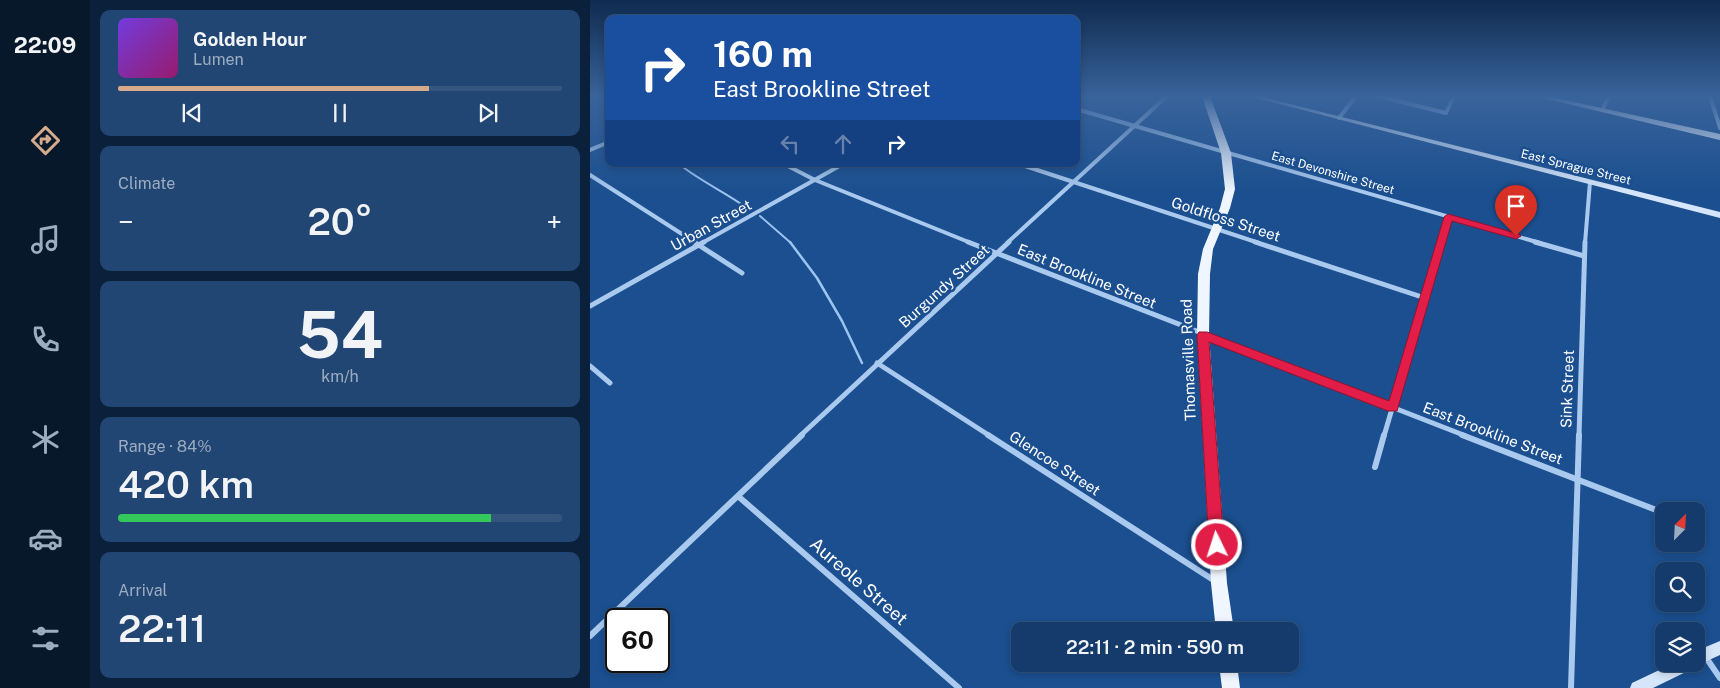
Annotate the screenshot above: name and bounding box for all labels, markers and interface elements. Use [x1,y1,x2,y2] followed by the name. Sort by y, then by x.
[193,28,307,50] text: Golden Hour
[14,32,76,58] text: 22:09
[713,34,813,75] text: 160 m
[630,35,695,100] icon: right
[193,50,244,69] text: Lumen
[713,76,931,102] text: East Brookline Street
[178,99,206,127] icon: previous
[326,99,354,127] icon: pause
[474,99,502,127] icon: next
[28,123,63,158] icon: directions
[776,130,804,158] icon: left
[829,130,857,158] icon: ahead
[882,130,910,158] icon: right
[1520,147,1633,188] street label: East Sprague Street
[1270,149,1396,197] street label: East Devonshire Street
[118,174,175,193] text: Climate
[1495,185,1537,236] pin
[1502,192,1530,220] icon: arrive
[1169,193,1283,245] street label: Goldfloss Street
[668,196,754,254] street label: Urban Street
[307,199,373,244] text: 20°
[118,205,134,238] text: −
[546,205,562,238] text: +
[28,222,63,257] icon: music
[1015,240,1159,312] street label: East Brookline Street
[895,241,993,331] street label: Burgundy Street
[297,296,383,373] text: 54
[1177,299,1199,421] street label: Thomasville Road
[28,322,63,357] icon: phone
[1557,349,1577,428] street label: Sink Street
[321,367,359,386] text: km/h
[1421,398,1565,468] street label: East Brookline Street
[28,422,63,457] icon: climate
[1006,427,1104,499] street label: Glencoe Street
[118,437,212,456] text: Range · 84%
[118,462,254,507] text: 420 km
[1655,502,1705,552] north arrow
[1655,502,1705,672] map controls
[1190,518,1242,570] position arrow
[28,521,63,556] icon: car
[806,533,912,629] street label: Aureole Street
[1655,562,1705,612] button: search
[118,581,167,600] text: Arrival
[118,606,206,651] text: 22:11
[605,608,670,673] speed limit sign: 60
[28,621,63,656] icon: filters
[1655,622,1705,672] button: layers
[1066,636,1244,658] text: 22:11 · 2 min · 590 m

